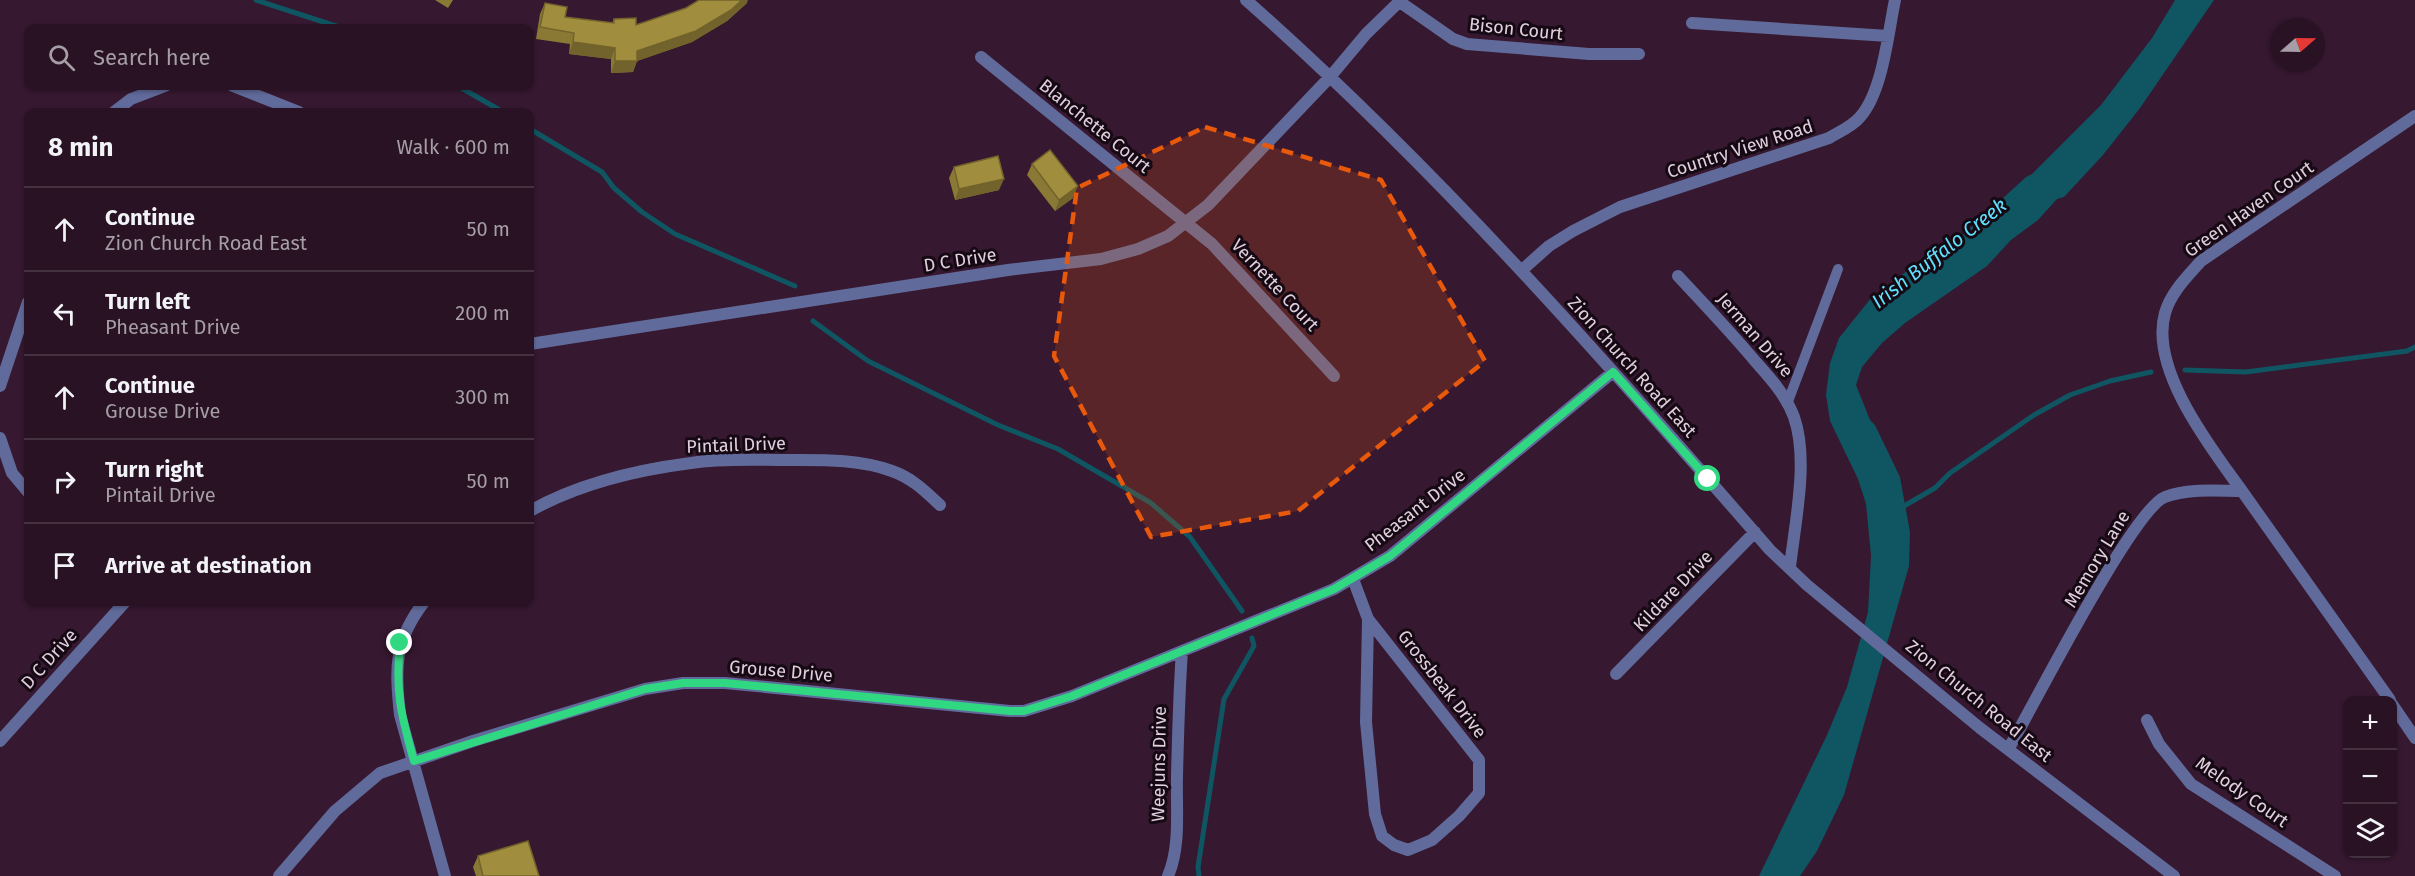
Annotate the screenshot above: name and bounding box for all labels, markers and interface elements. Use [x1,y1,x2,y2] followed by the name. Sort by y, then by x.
[1468,13,1565,45] street label: Bison Court
[2271,18,2325,72] north arrow
[24,24,534,90] search box
[45,41,78,74] icon: search
[93,44,211,71] text: Search here
[1035,74,1156,178] street label: Blanchette Court
[1664,115,1816,183] street label: Country View Road
[48,132,114,163] text: 8 min
[396,135,510,159] text: Walk · 600 m
[2180,156,2318,262] street label: Green Haven Court
[1867,193,2011,313] water label: Irish Buffalo Creek
[105,204,195,231] text: Continue
[48,213,81,246] icon: ahead
[466,217,510,241] text: 50 m
[105,231,307,255] text: Zion Church Road East
[1227,234,1324,336] street label: Vernette Court
[922,243,998,277] street label: D C Drive
[105,288,190,315] text: Turn left
[1712,288,1798,382] street label: Jerman Drive
[1563,292,1701,442] street label: Zion Church Road East
[48,297,81,330] icon: left
[455,301,510,325] text: 200 m
[105,315,240,339] text: Pheasant Drive
[105,372,195,399] text: Continue
[48,381,81,414] icon: ahead
[455,385,510,409] text: 300 m
[105,399,221,423] text: Grouse Drive
[686,432,786,458] street label: Pintail Drive
[105,456,204,483] text: Turn right
[1360,464,1470,556] street label: Pheasant Drive
[48,465,81,498] icon: right
[1694,465,1720,491] route start
[466,469,510,493] text: 50 m
[105,483,216,507] text: Pintail Drive
[2059,507,2135,611] street label: Memory Lane
[1629,546,1717,636] street label: Kildare Drive
[48,549,81,582] icon: arrive
[105,552,312,579] text: Arrive at destination
[16,624,82,694] street label: D C Drive
[1393,626,1491,742] street label: Grossbeak Drive
[386,629,412,655] route end
[1901,635,2057,767] street label: Zion Church Road East
[728,656,834,686] street label: Grouse Drive
[2343,696,2397,858] map controls
[2343,696,2397,750] button: +
[1147,706,1171,822] street label: Weejuns Drive
[2343,750,2397,804] button: −
[2191,752,2293,832] street label: Melody Court
[2343,804,2397,858] button: layers

